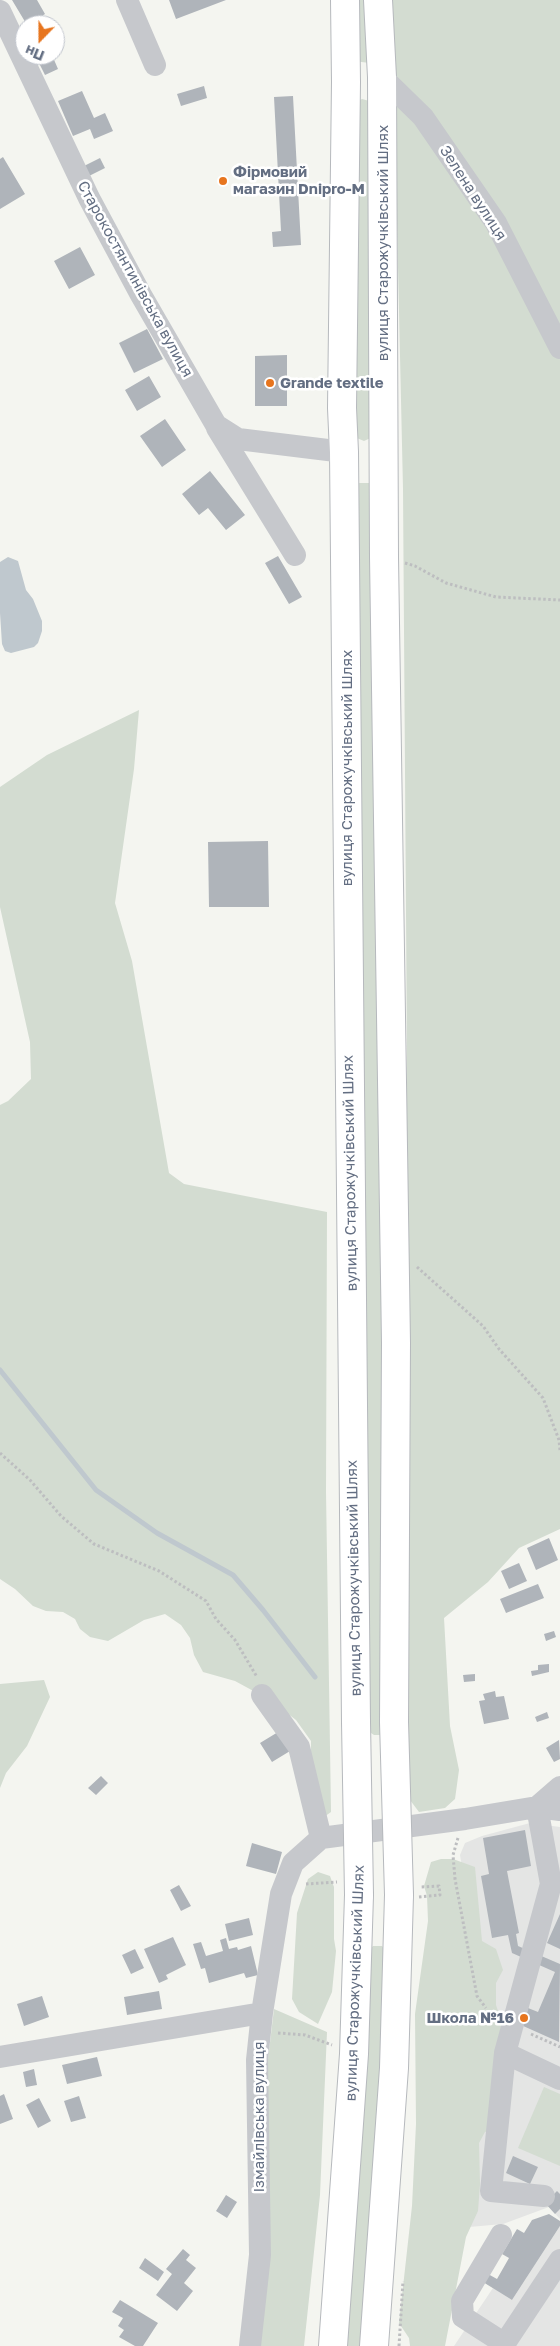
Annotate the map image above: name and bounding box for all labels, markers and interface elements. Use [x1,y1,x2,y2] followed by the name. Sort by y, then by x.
[15,15,65,65] north arrow
[23,42,47,65] text: Пн
[374,125,392,361] street label: вулиця Старожучківський Шлях
[436,142,510,244] street label: Зелена вулиця
[233,163,365,198] place label: Фірмовий магазин Dnipro-M
[217,175,229,187] marker: Фірмовий магазин Dnipro-M
[73,178,197,380] street label: Старокостянтинівська вулиця
[280,374,384,392] place label: Grande textile
[264,377,276,389] marker: Grande textile
[338,650,356,886] street label: вулиця Старожучківський Шлях
[339,1055,361,1291] street label: вулиця Старожучківський Шлях
[343,1460,365,1696] street label: вулиця Старожучківський Шлях
[342,1864,368,2102] street label: вулиця Старожучківський Шлях
[426,2009,514,2027] place label: Школа №16
[518,2012,530,2024] marker: Школа №16
[250,2041,268,2193] street label: Ізмайлівська вулиця

